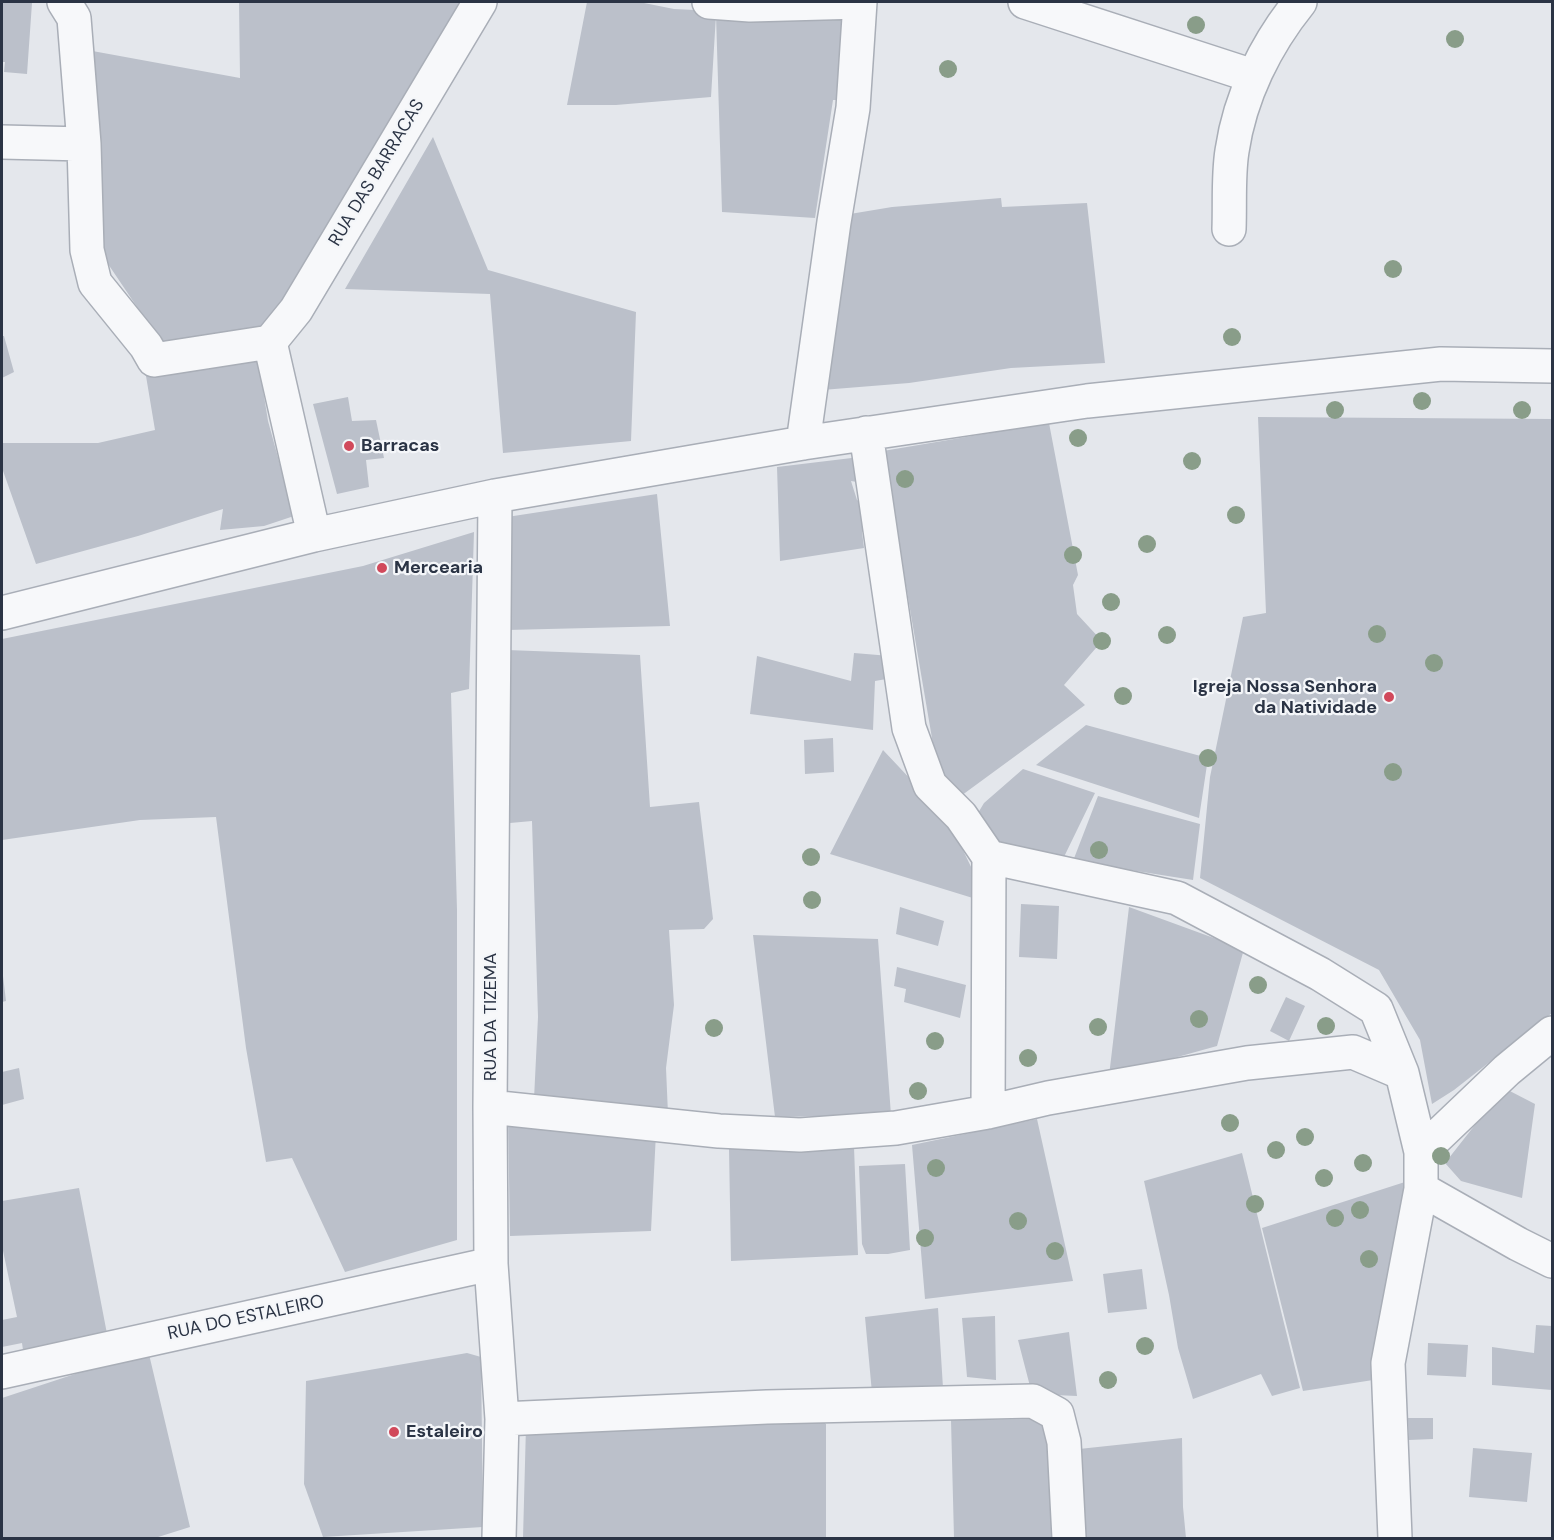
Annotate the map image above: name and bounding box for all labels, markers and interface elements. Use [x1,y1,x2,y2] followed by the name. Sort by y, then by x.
[325,96,429,250] street label: RUA DAS BARRACAS
[361,435,439,457] place label: Barracas
[342,439,356,453] marker: Barracas
[394,557,483,579] place label: Mercearia
[375,561,389,575] marker: Mercearia
[1193,676,1377,718] place label: Igreja Nossa Senhora da Natividade
[1382,690,1396,704] marker: Igreja Nossa Senhora da Natividade
[480,953,502,1081] street label: RUA DA TIZEMA
[166,1291,326,1345] street label: RUA DO ESTALEIRO
[406,1421,483,1443] place label: Estaleiro
[387,1425,401,1439] marker: Estaleiro

